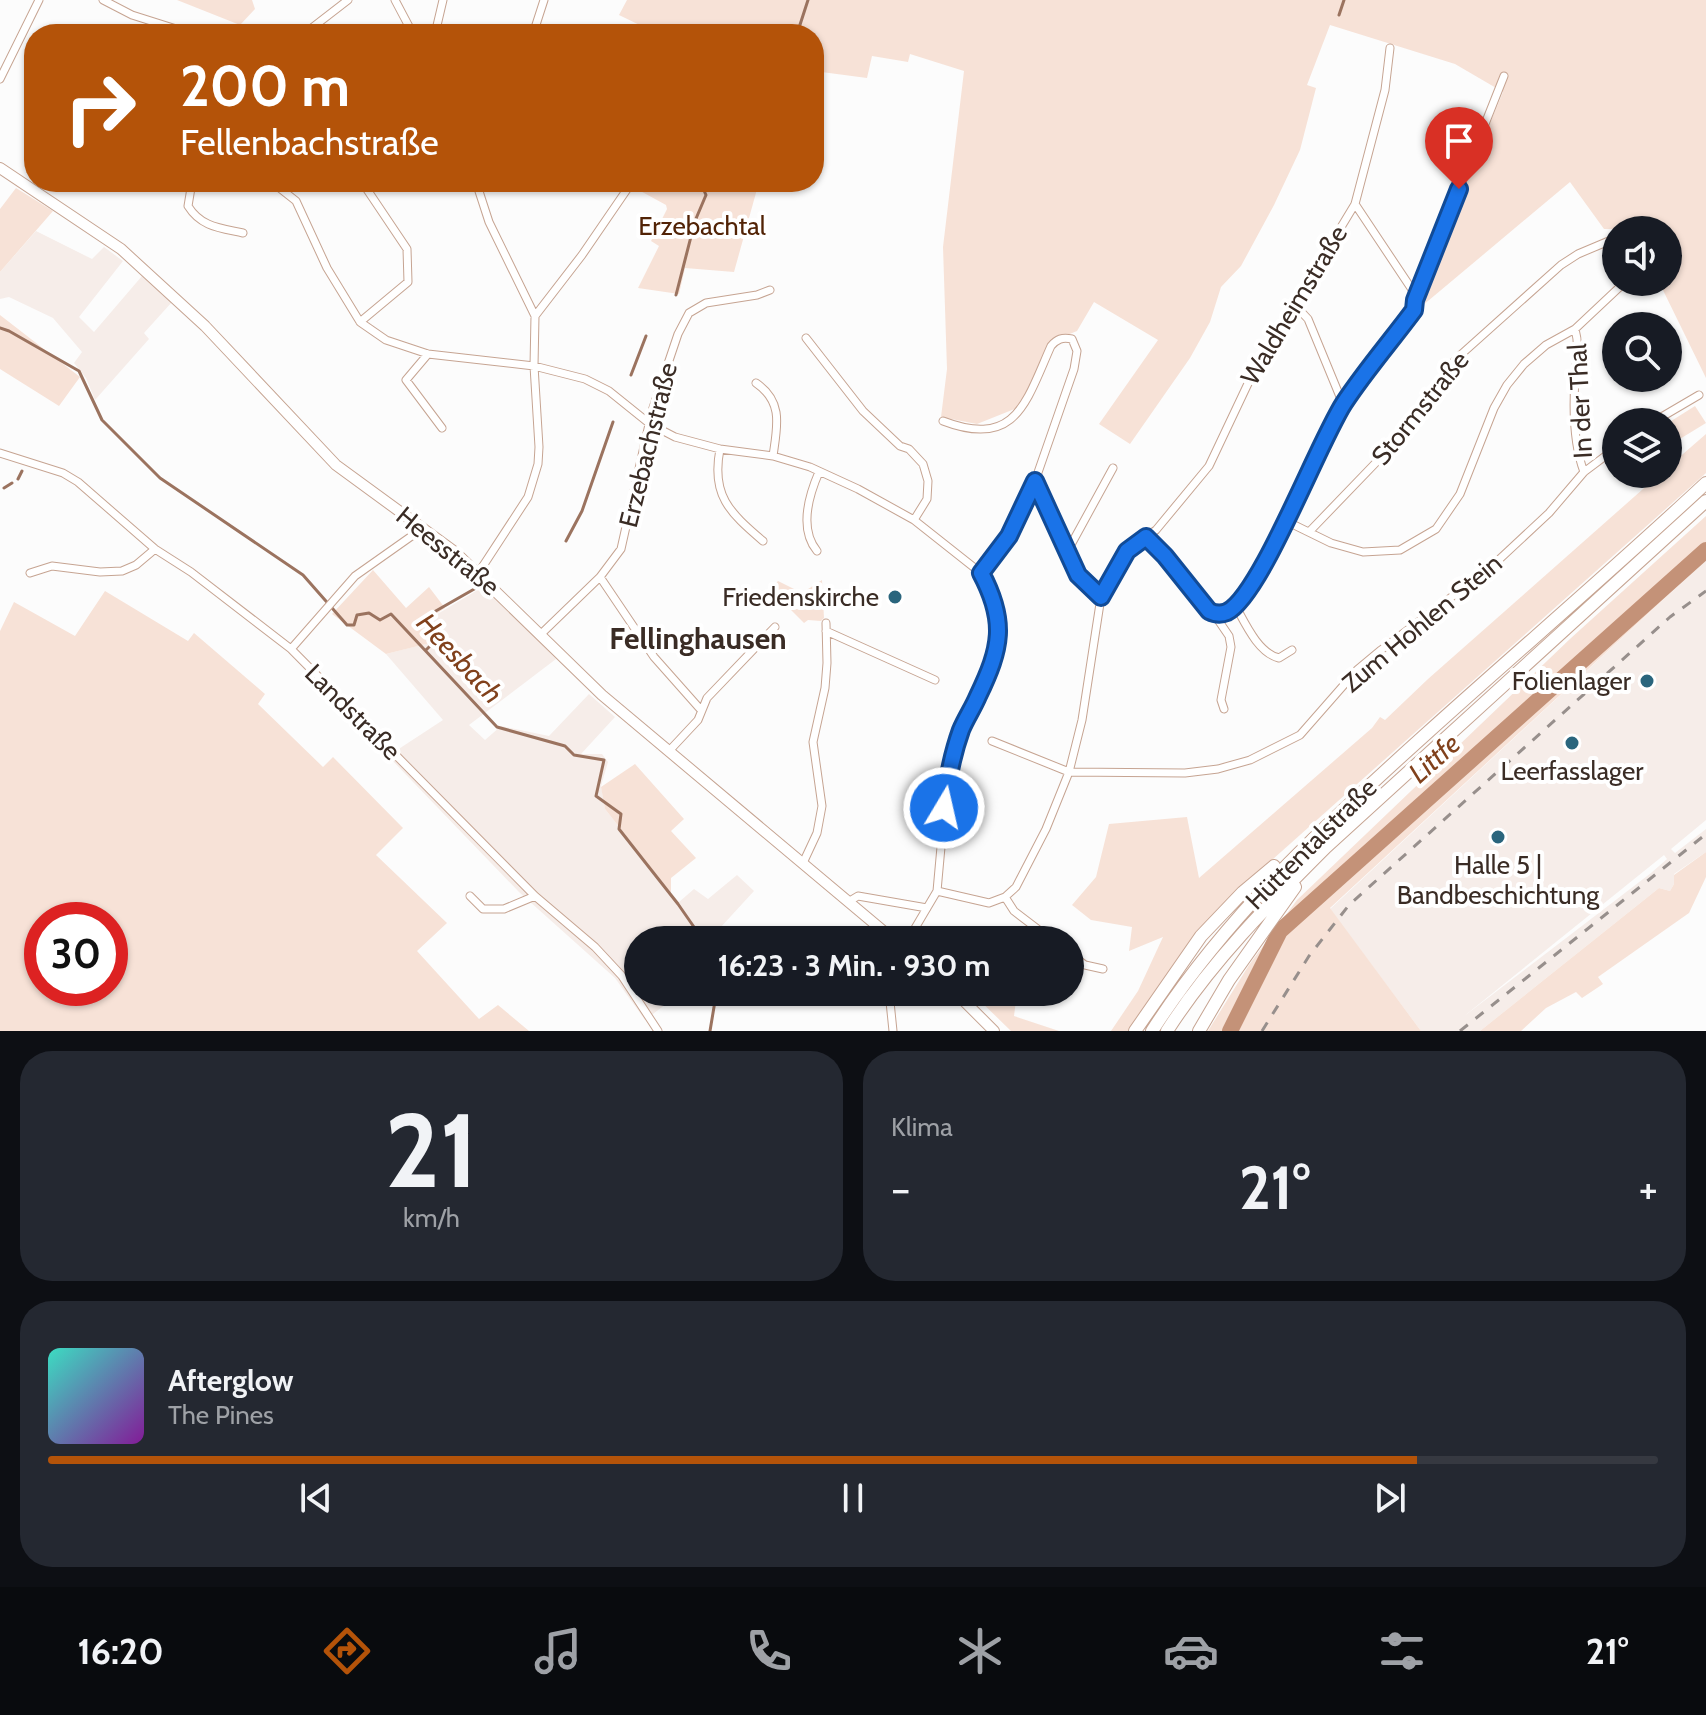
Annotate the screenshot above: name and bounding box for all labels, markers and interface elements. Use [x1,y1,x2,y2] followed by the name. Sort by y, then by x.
[180,52,350,120] text: 200 m
[48,56,152,160] icon: right
[1425,107,1493,189] pin
[1437,119,1481,163] icon: arrive
[180,120,439,164] text: Fellenbachstraße
[638,210,766,242] park label: Erzebachtal
[1602,216,1682,488] map controls
[1602,216,1682,296] button: sound
[1234,219,1354,391] street label: Waldheimstraße
[1602,312,1682,392] button: search
[1561,343,1599,459] street label: In der Thal
[1364,345,1476,471] street label: Stormstraße
[612,359,684,531] street label: Erzebachstraße
[1602,408,1682,488] button: layers
[390,500,506,602] street label: Heesstraße
[1336,547,1508,699] street label: Zum Hohlen Stein
[722,581,879,613] place label: Friedenskirche
[886,588,904,606] marker: Friedenskirche
[410,606,510,710] water label: Heesbach
[609,620,787,657] district label: Fellinghausen
[298,657,408,767] street label: Landstraße
[1512,665,1632,697] place label: Folienlager
[1638,672,1656,690] marker: Folienlager
[1401,726,1467,790] water label: Littfe
[1563,734,1581,752] marker: Leerfasslager
[1500,755,1644,787] place label: Leerfasslager
[902,766,986,850] position arrow
[1239,772,1383,916] street label: Hüttentalstraße
[1489,828,1507,846] marker: Halle 5 | Bandbeschichtung
[1397,849,1600,911] place label: Halle 5 | Bandbeschichtung
[24,902,128,1006] speed limit sign: 30
[718,947,990,984] text: 16:23 · 3 Min. · 930 m
[385,1087,478,1213] text: 21
[891,1111,953,1143] text: Klima
[1239,1151,1310,1224] text: 21°
[891,1162,910,1215] text: −
[1639,1162,1658,1215] text: +
[403,1202,460,1234] text: km/h
[168,1362,294,1399] text: Afterglow
[168,1399,274,1431] text: The Pines
[294,1476,338,1520] icon: previous
[831,1476,875,1520] icon: pause
[1368,1476,1412,1520] icon: next
[319,1623,375,1679] icon: directions
[530,1623,586,1679] icon: music
[741,1623,797,1679] icon: phone
[952,1623,1008,1679] icon: climate
[1163,1623,1219,1679] icon: car
[1374,1623,1430,1679] icon: filters
[78,1629,164,1673] text: 16:20
[1586,1629,1628,1673] text: 21°

